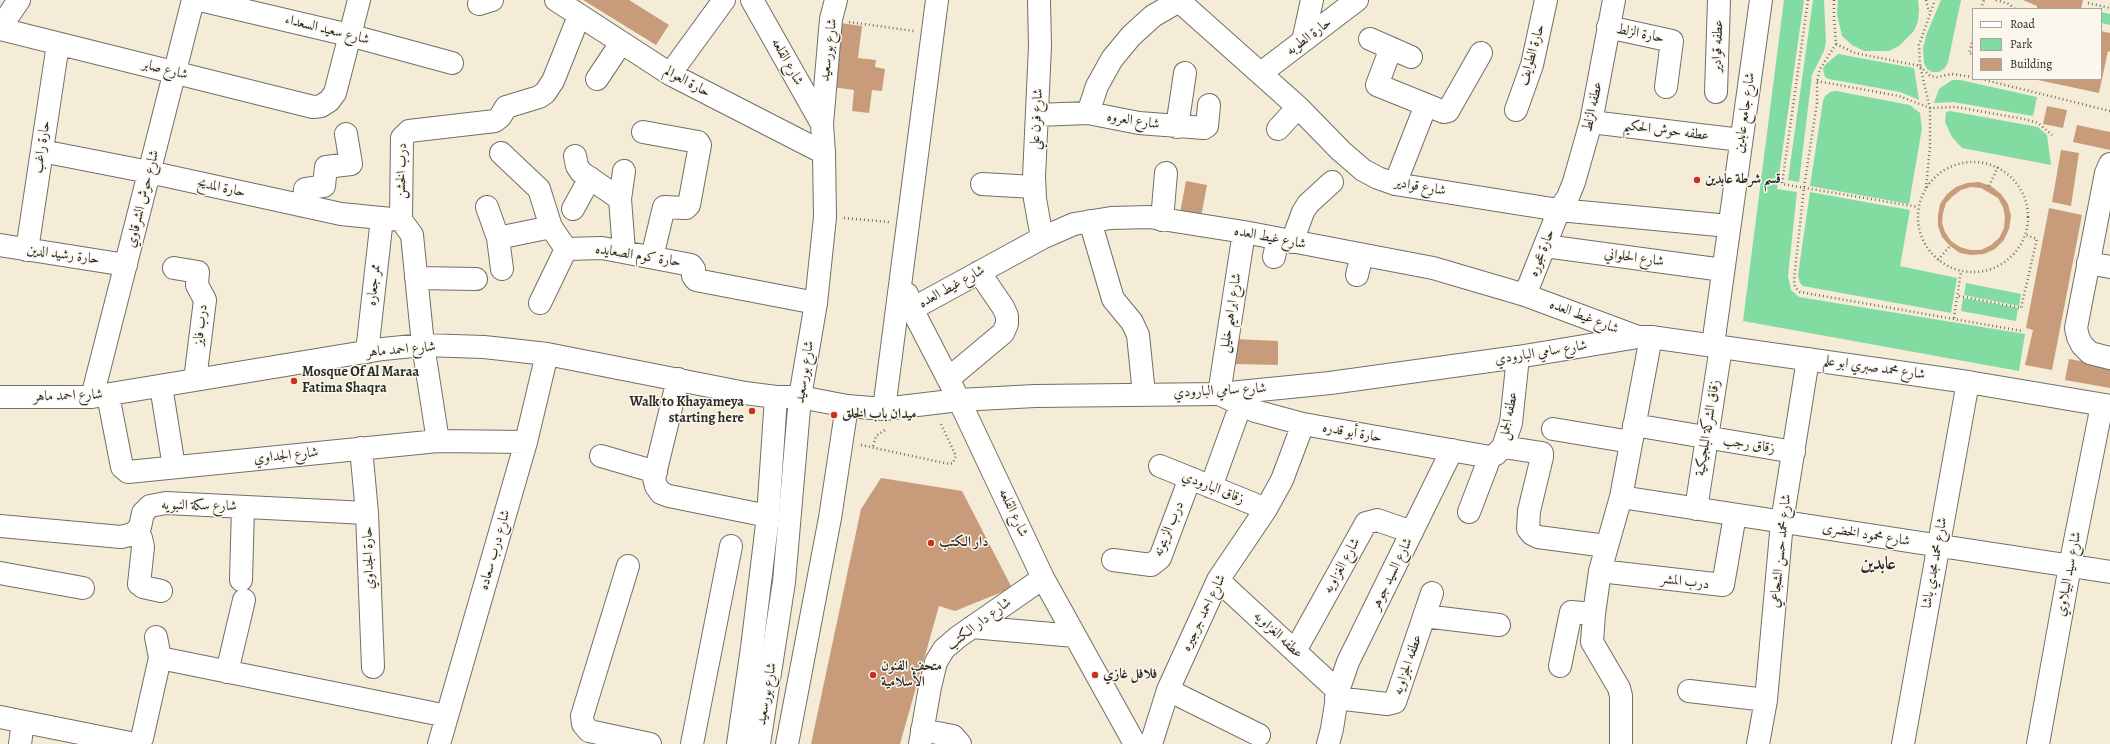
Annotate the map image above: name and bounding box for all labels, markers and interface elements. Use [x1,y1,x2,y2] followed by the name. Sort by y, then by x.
[1972,8,2102,80] legend
[283,11,371,49] street label: شارع سعيد السعداء
[1283,15,1335,59] street label: حارة الطوبه
[2010,16,2035,32] text: Road
[817,18,841,82] street label: شارع بورسعيد
[1709,19,1727,73] street label: عطفه قوادير
[1615,21,1665,47] street label: حارة الزلط
[1515,22,1549,88] street label: حارة الطوايف
[767,36,807,88] street label: شارع القلعه
[2010,36,2033,52] text: Park
[140,56,190,84] street label: شارع صابر
[2010,56,2052,72] text: Building
[661,63,713,101] street label: حارة العوالم
[1731,71,1759,155] street label: شارع جامع عابدين
[1579,80,1607,134] street label: عطفه الزلط
[1027,88,1047,150] street label: شارع فرن علي
[1105,109,1161,133] street label: شارع العروه
[1622,117,1710,145] street label: عطفه حوش الحكيم
[30,120,54,174] street label: حارة راغب
[393,143,411,199] street label: درب الخشن
[123,148,163,250] street label: شارع حوش الشرقاوي
[1705,172,1781,188] place label: قسم شرطة عابدين
[1393,174,1447,200] street label: شارع قوادير
[195,175,247,201] street label: حارة المديح
[1692,175,1702,185] marker: قسم شرطة عابدين
[1233,223,1307,253] street label: شارع غيط العده
[1525,227,1559,279] street label: حارة عجوره
[594,241,682,271] street label: حارة كوم الصعايده
[26,242,100,268] street label: حارة رشيد الدين
[1603,245,1665,271] street label: شارع الحلواني
[916,262,988,312] street label: شارع غيط العده
[363,263,385,307] street label: ممر جعاره
[1216,272,1246,354] street label: شارع ابراهيم خليل
[1547,296,1621,338] street label: شارع غيط العده
[190,303,212,347] street label: درب فايز
[1494,337,1588,369] street label: شارع سامي البارودي
[366,339,436,361] street label: شارع احمد ماهر
[792,339,818,405] street label: شارع بورسعيد
[1822,353,1926,383] street label: شارع محمد صبري ابو علم
[302,365,419,398] place label: Mosque Of Al Maraa Fatima Shaqra
[289,376,299,386] marker: Mosque Of Al Maraa Fatima Shaqra
[1692,379,1724,477] street label: زقاق الشركة البلجيكية
[1173,380,1267,402] street label: شارع سامي البارودي
[33,386,103,406] street label: شارع احمد ماهر
[1496,390,1522,442] street label: عطفه الجمل
[629,395,744,428] place label: Walk to Khayameya starting here
[747,406,757,416] marker: Walk to Khayameya starting here
[842,407,916,423] place label: ميدان باب الخلق
[829,410,839,420] marker: ميدان باب الخلق
[1321,419,1383,447] street label: حارة أبو قدره
[1722,433,1776,457] street label: زقاق رجب
[253,444,319,468] street label: شارع الجداوي
[1179,468,1247,508] street label: زقاق البارودي
[995,486,1031,540] street label: شارع القلعه
[1767,493,1795,609] street label: شارع محمد حسن الشجاعي
[161,497,237,515] street label: شارع سكة النبويه
[1150,499,1188,559] street label: درب الزيتونه
[476,508,514,592] street label: شارع درب سعاده
[1919,516,1951,610] street label: شارع محمد مجدي باشا
[1821,520,1911,550] street label: شارع محمود الخضرى
[360,526,378,590] street label: حارة الجداوي
[2053,530,2085,618] street label: شارع سيد البيلاوي
[939,535,988,551] place label: دار الكتب
[1320,535,1364,597] street label: شارع الغزاويه
[1367,535,1417,613] street label: شارع السيد جوهر
[926,538,936,548] marker: دار الكتب
[1860,554,1896,576] district label: عابدين
[1660,571,1710,593] street label: درب المشر
[1178,572,1230,654] street label: شارع احمد جرجيره
[943,594,1015,654] street label: شارع دار الكتب
[1250,608,1306,662] street label: عطفه الغزاويه
[1390,633,1426,697] street label: عطفه الجزاويه
[881,659,942,692] place label: متحف الفنون الأسلامية
[753,661,781,727] street label: شارع بورسعيد
[1103,667,1157,683] place label: فلافل غازي
[868,670,878,680] marker: متحف الفنون الأسلامية
[1090,670,1100,680] marker: فلافل غازي

